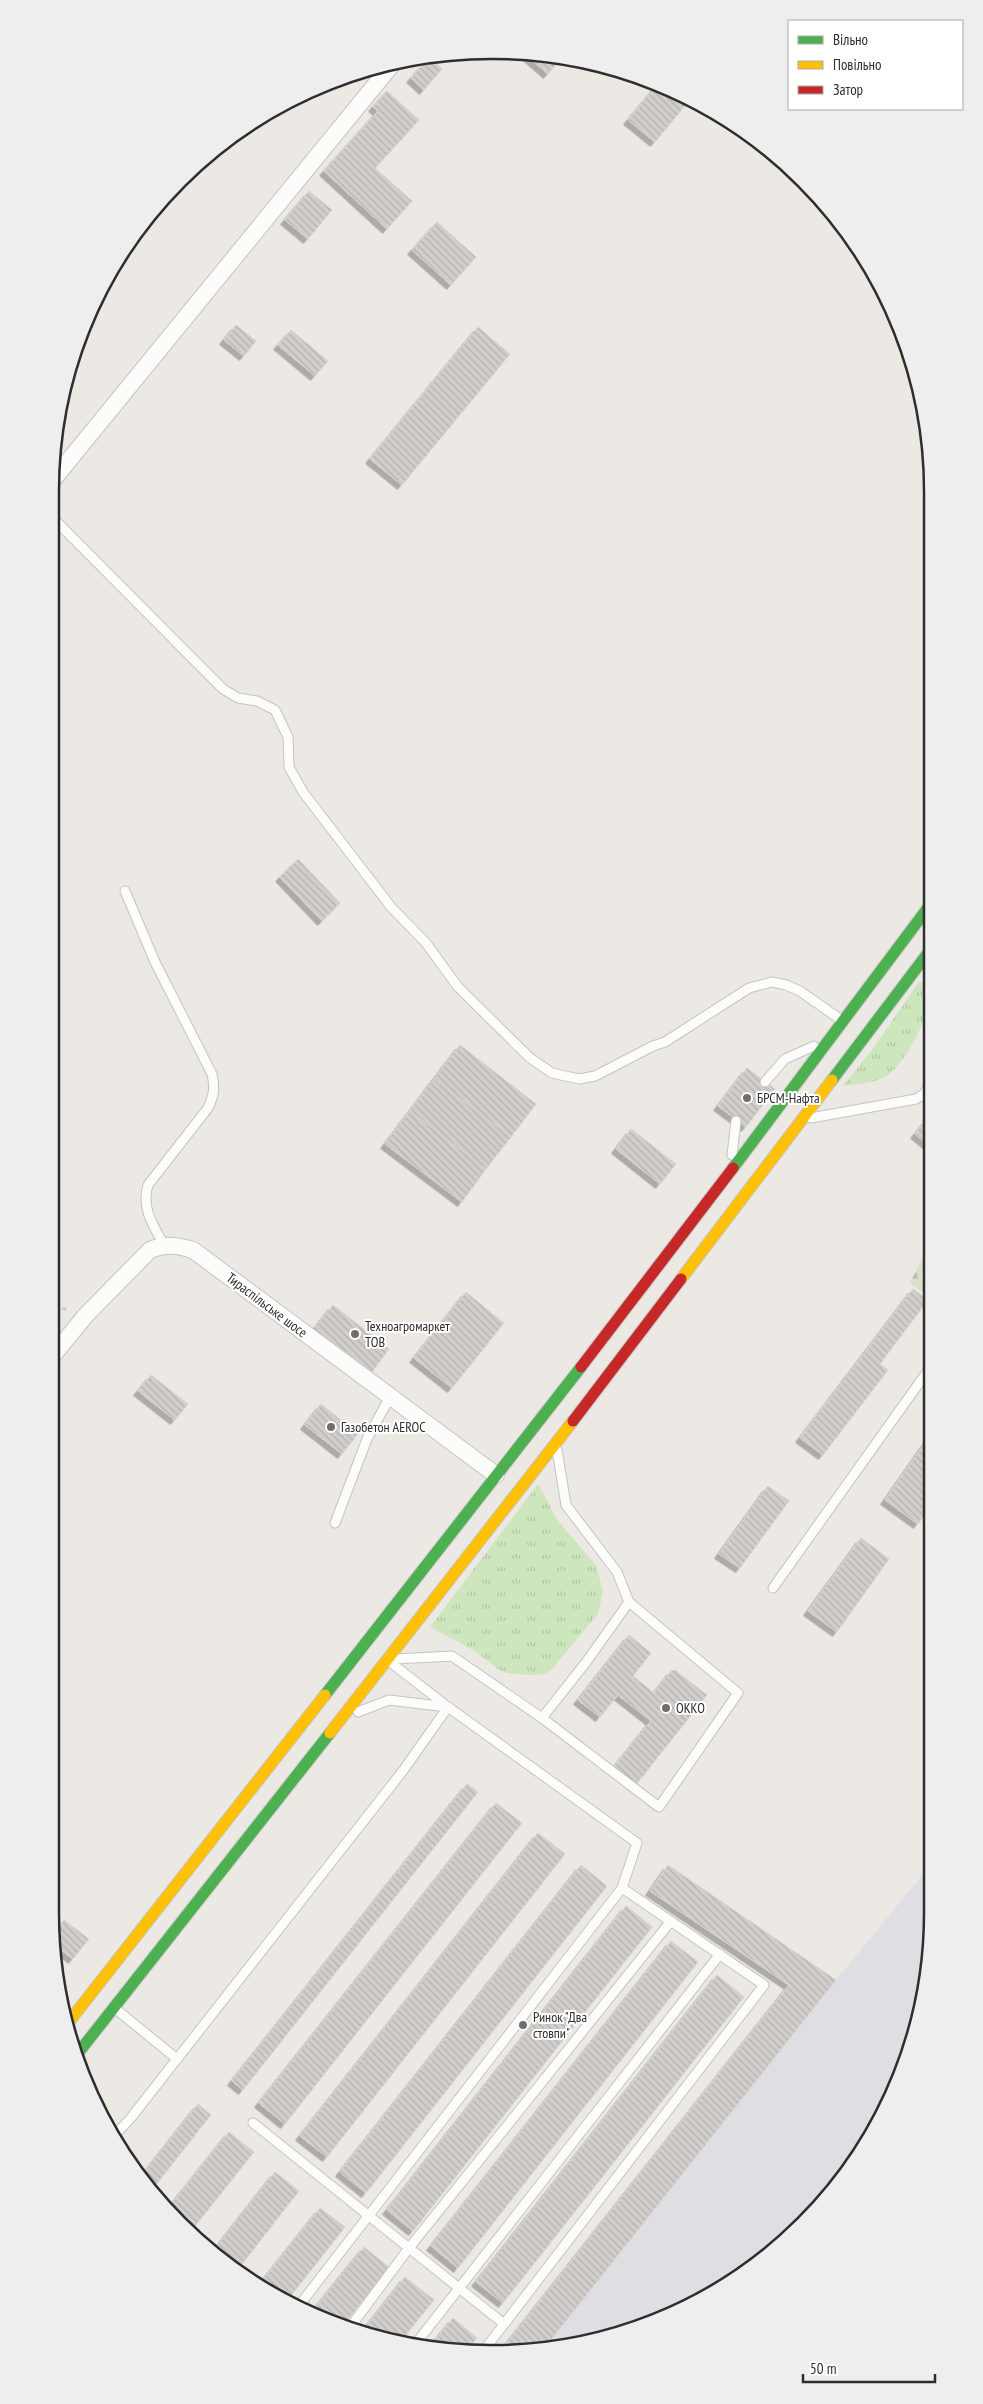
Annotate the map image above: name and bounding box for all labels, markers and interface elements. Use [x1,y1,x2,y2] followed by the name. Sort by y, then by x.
[788,20,963,110] legend
[833,30,868,49] text: Вільно
[833,55,881,74] text: Повільно
[833,80,863,99] text: Затор
[757,1089,819,1107] place label: БРСМ-Нафта
[741,1092,753,1104] marker: БРСМ-Нафта
[223,1269,311,1341] street label: Тираспільське шосе
[365,1317,450,1351] place label: Техноагромаркет ТОВ
[349,1328,361,1340] marker: Техноагромаркет ТОВ
[341,1418,426,1436] place label: Газобетон AEROC
[325,1421,337,1433] marker: Газобетон AEROC
[676,1699,705,1717] place label: ОККО
[660,1702,672,1714] marker: ОККО
[533,2008,587,2042] place label: Ринок "Два стовпи"
[517,2019,529,2031] marker: Ринок "Два стовпи"
[803,2352,936,2384] scale bar
[810,2359,836,2378] text: 50 m

